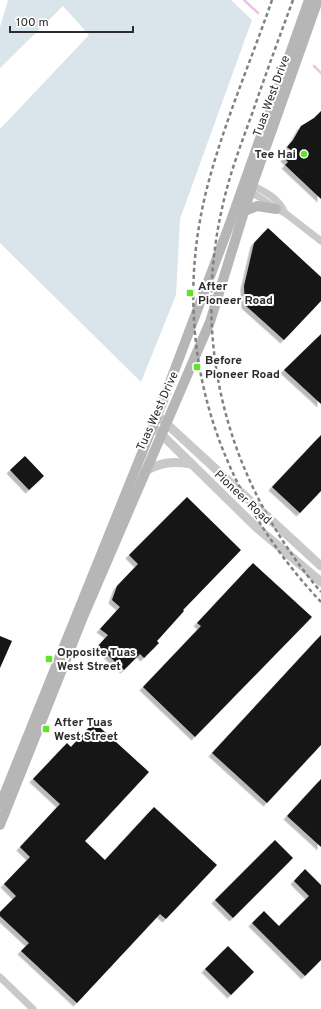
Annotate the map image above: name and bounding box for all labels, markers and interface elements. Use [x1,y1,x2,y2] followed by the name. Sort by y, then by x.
[10,8,133,34] scale bar
[16,15,49,31] text: 100 m
[250,54,294,139] street label: Tuas West Drive
[254,147,296,163] place label: Tee Hai
[299,149,309,159] marker: Tee Hai
[198,279,273,309] place label: After Pioneer Road
[185,288,195,298] marker: After Pioneer Road
[205,353,280,383] place label: Before Pioneer Road
[192,362,202,372] marker: Before Pioneer Road
[133,369,183,454] street label: Tuas West Drive
[210,467,274,528] street label: Pioneer Road
[57,645,136,675] place label: Opposite Tuas West Street
[44,654,54,664] marker: Opposite Tuas West Street
[54,715,118,745] place label: After Tuas West Street
[41,724,51,734] marker: After Tuas West Street

